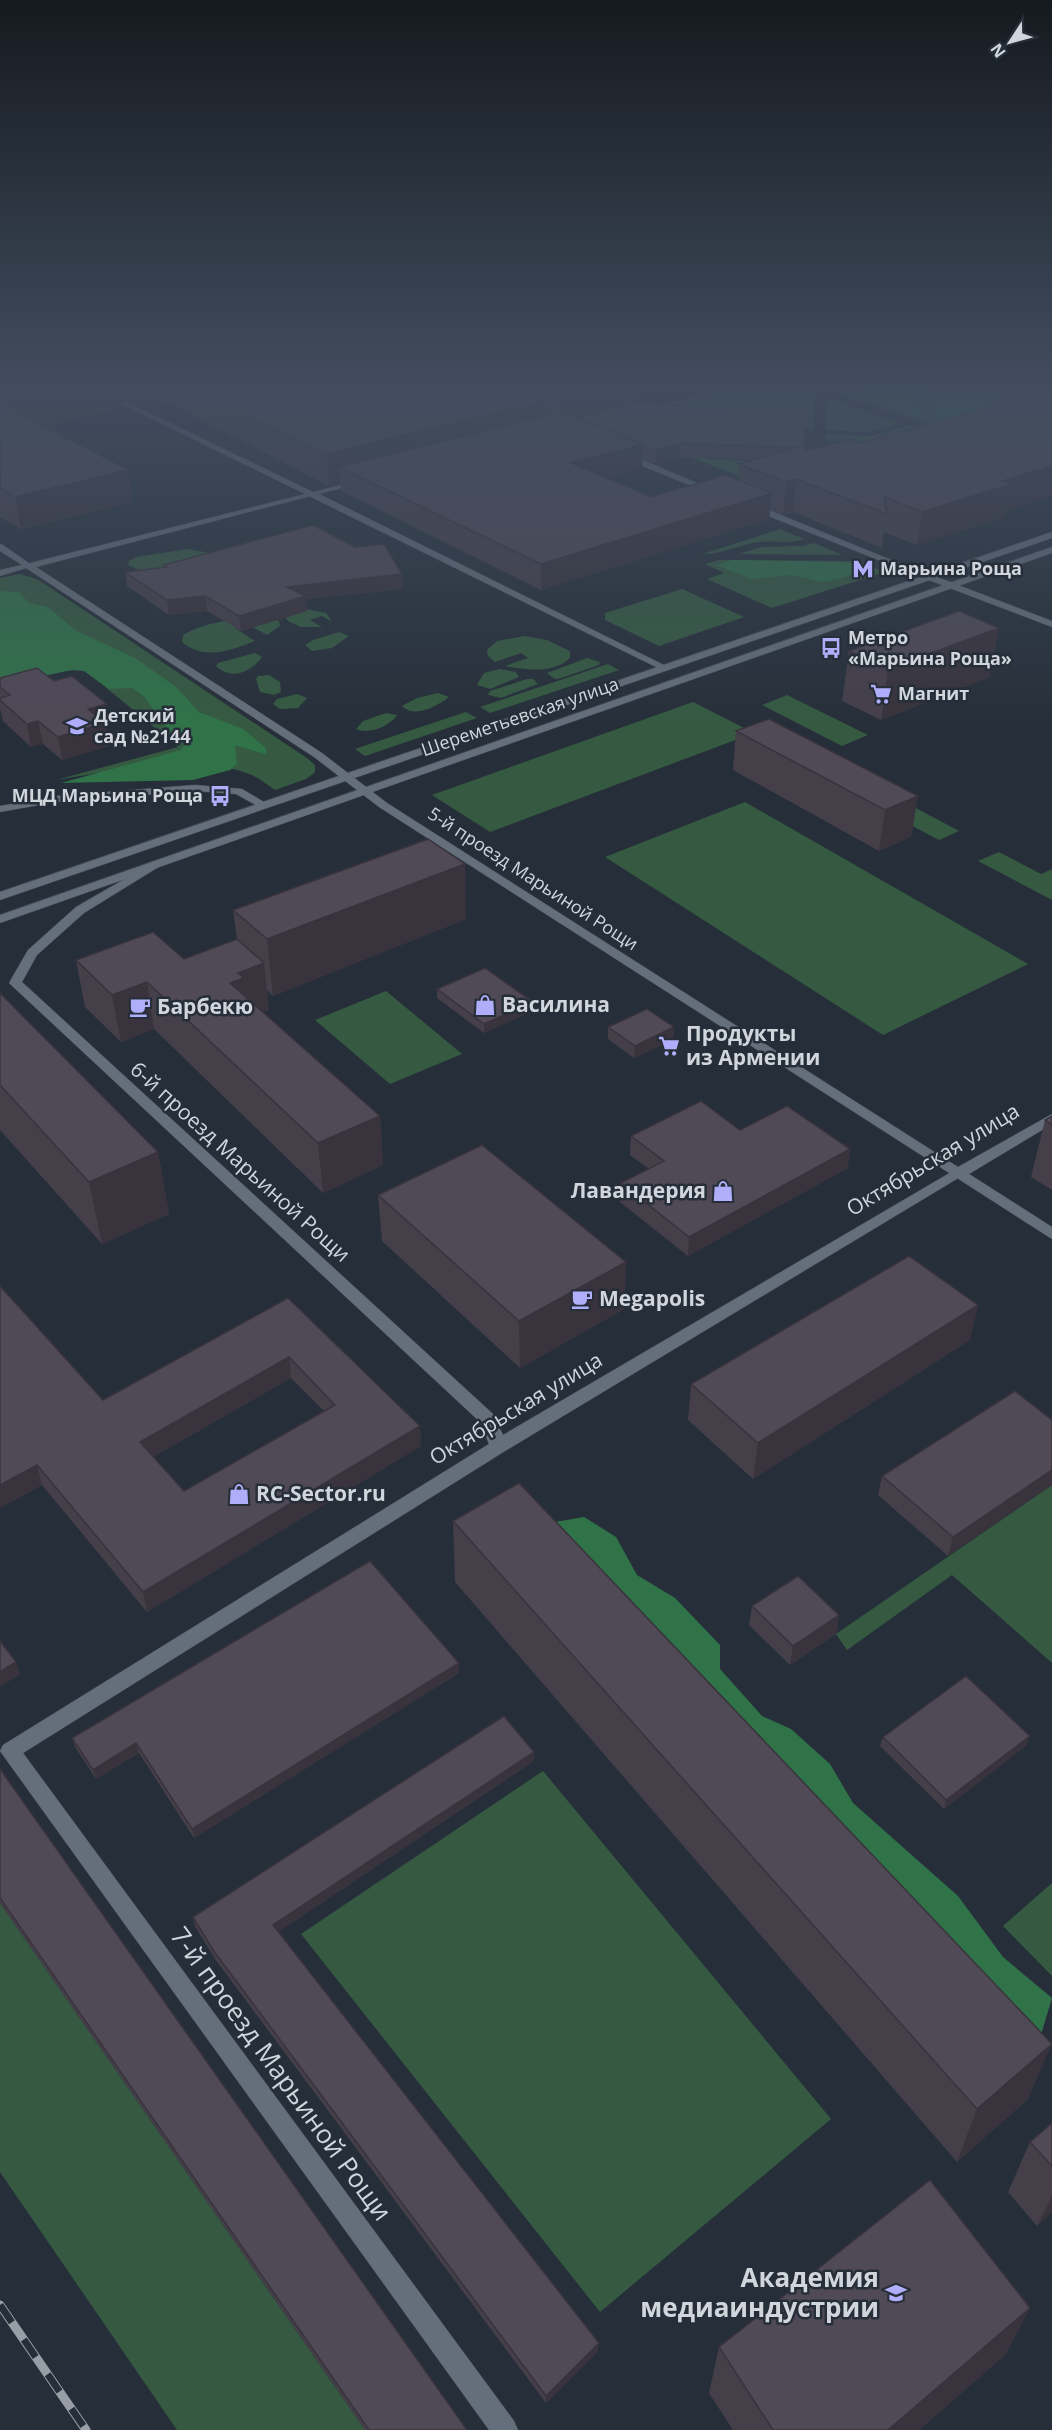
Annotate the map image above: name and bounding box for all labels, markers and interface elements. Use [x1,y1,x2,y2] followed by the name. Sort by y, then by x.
[980,12,1040,72] north arrow
[985,39,1011,63] text: N
[880,556,1022,580] place label: Марьина Роща
[851,557,875,581] metro station icon: Марьина Роща
[848,625,1012,670] place label: Метро «Марьина Роща»
[819,636,843,660] bus stop icon: Метро «Марьина Роща»
[418,671,622,761] street label: Шереметьевская улица
[898,681,969,705] place label: Магнит
[869,682,893,706] supermarket icon: Магнит
[94,703,190,748] place label: Детский сад №2144
[65,714,89,738] school or university icon: Детский сад №2144
[12,783,203,807] place label: МЦД Марьина Роща
[208,784,232,808] bus stop icon: МЦД Марьина Роща
[424,801,643,955] street label: 5-й проезд Марьиной Рощи
[502,990,610,1018] place label: Василина
[157,992,253,1020] place label: Барбекю
[473,993,497,1017] shop icon: Василина
[128,995,152,1019] cafe icon: Барбекю
[686,1019,820,1071] place label: Продукты из Армении
[657,1034,681,1058] supermarket icon: Продукты из Армении
[125,1055,357,1268] street label: 6-й проезд Марьиной Рощи
[841,1096,1024,1222] street label: Октябрьская улица
[571,1176,706,1204] place label: Лавандерия
[711,1179,735,1203] shop icon: Лавандерия
[599,1284,705,1312] place label: Megapolis
[570,1287,594,1311] cafe icon: Megapolis
[424,1345,607,1471] street label: Октябрьская улица
[256,1479,386,1507] place label: RC-Sector.ru
[227,1482,251,1506] shop icon: RC-Sector.ru
[163,1919,401,2228] street label: 7-й проезд Марьиной Рощи
[640,2259,879,2325] place label: Академия медиаиндустрии
[884,2281,908,2305] school or university icon: Академия медиаиндустрии

